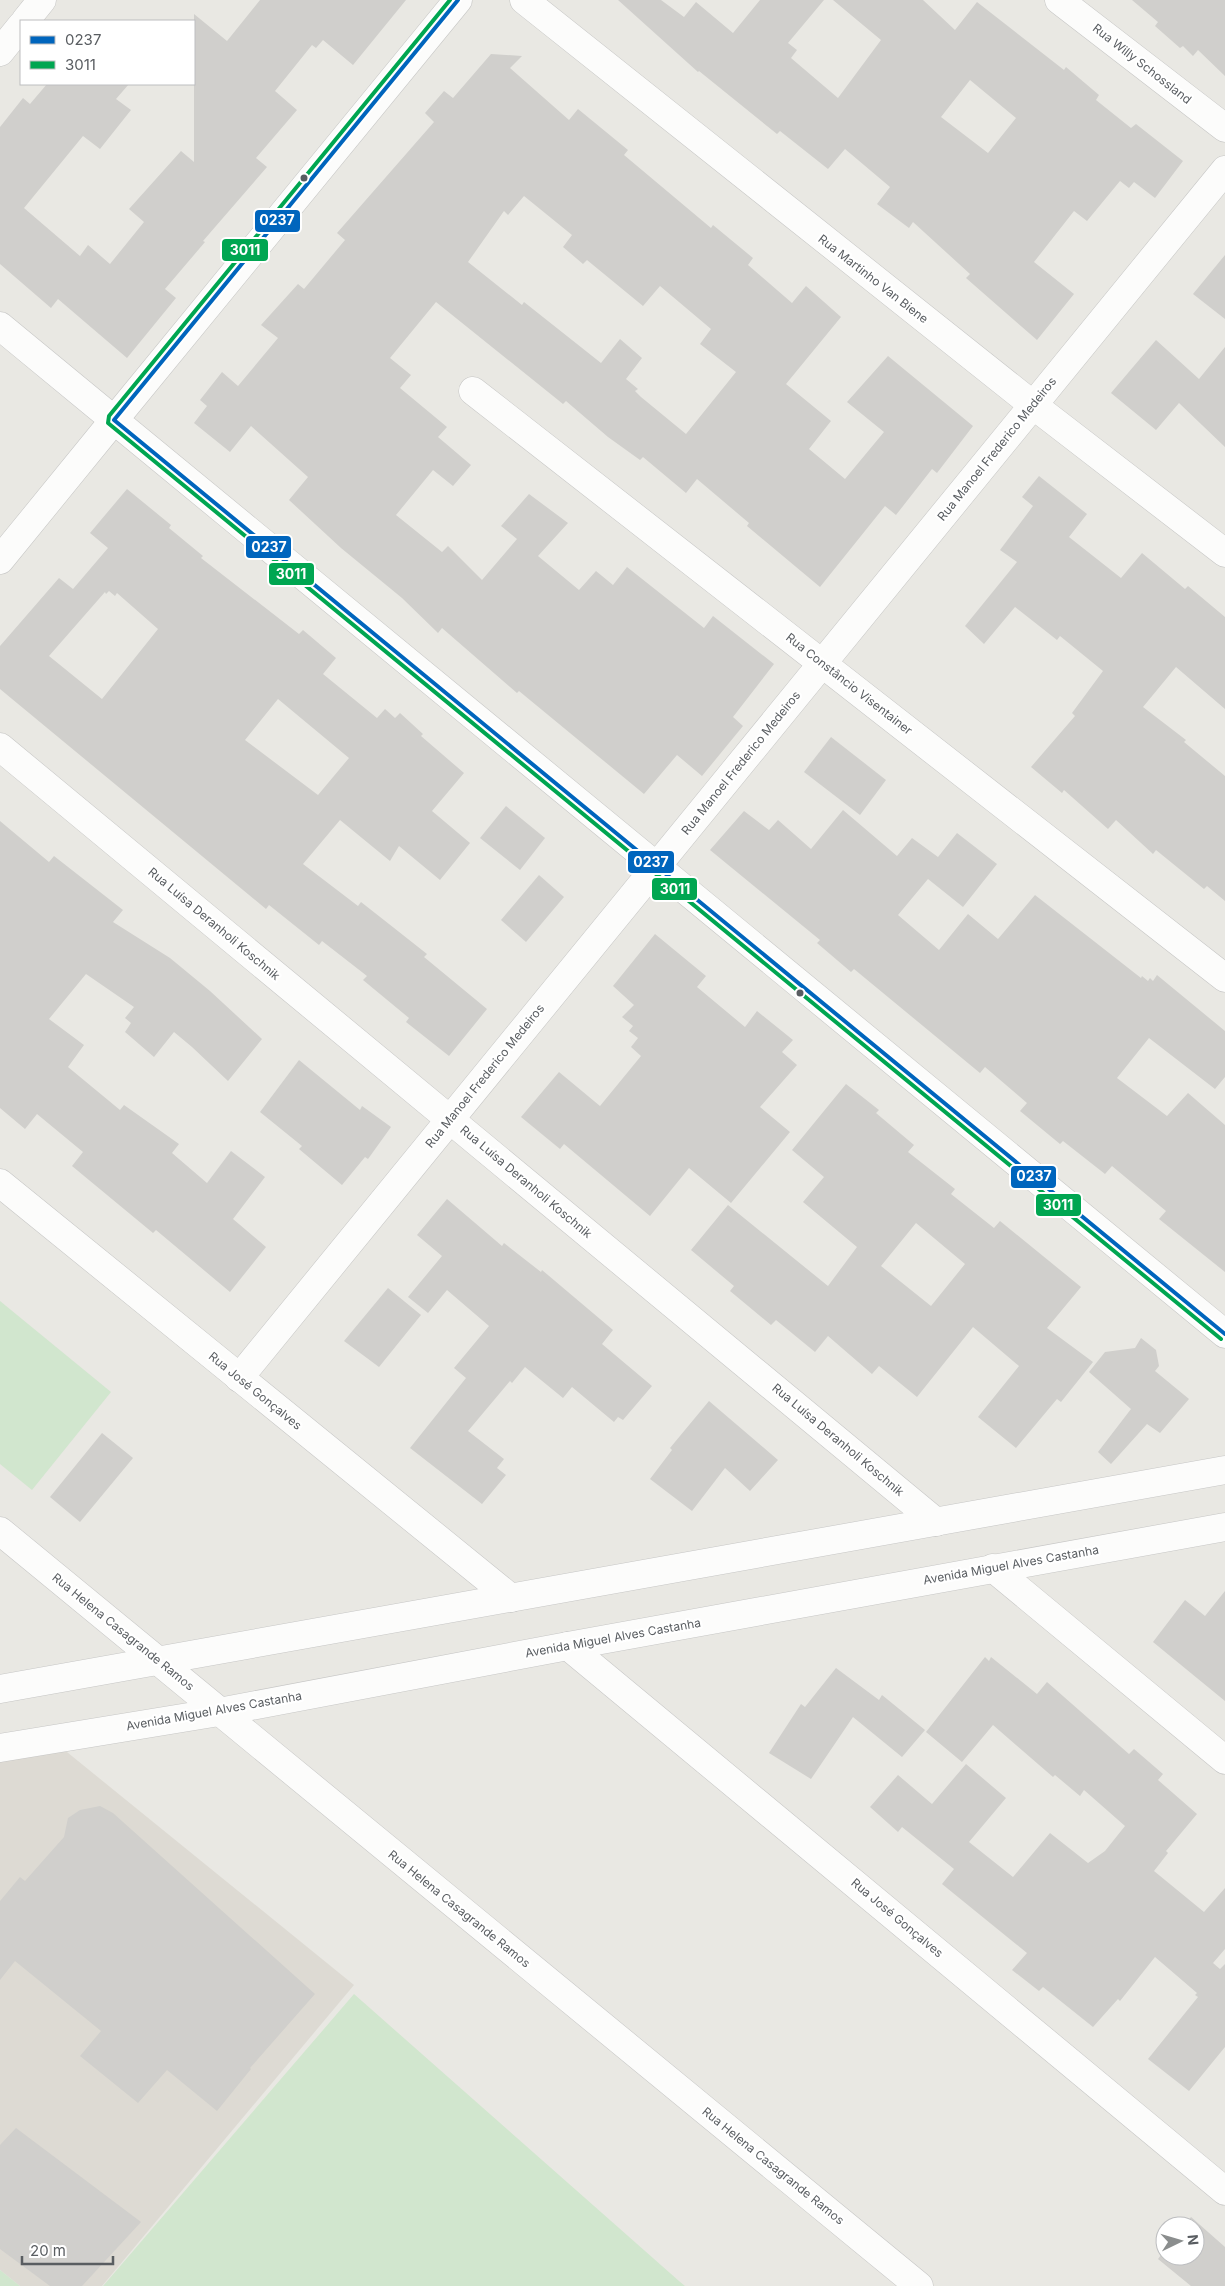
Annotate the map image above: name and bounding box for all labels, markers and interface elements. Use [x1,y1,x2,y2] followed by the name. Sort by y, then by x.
[20,20,195,85] legend
[1090,20,1195,107] street label: Rua Willy Schossland
[65,30,101,49] text: 0237
[65,55,96,74] text: 3011
[299,173,309,183] unlabelled marker
[254,209,301,233] line badge: 0237
[259,211,295,228] text: 0237
[815,231,931,326] street label: Rua Martinho Van Biene
[221,238,269,262] line badge: 3011
[230,241,260,258] text: 3011
[934,374,1059,524] street label: Rua Manoel Frederico Medeiros
[245,535,292,559] line badge: 0237
[251,538,287,555] text: 0237
[268,562,315,586] line badge: 3011
[276,565,306,582] text: 3011
[783,630,916,738] street label: Rua Constâncio Visentainer
[678,688,803,838] street label: Rua Manoel Frederico Medeiros
[627,850,675,874] line badge: 0237
[633,853,669,870] text: 0237
[145,864,284,983] street label: Rua Luísa Deranholi Koschnik
[651,877,698,901] line badge: 3011
[660,880,690,897] text: 3011
[795,988,805,998] unlabelled marker
[422,1001,547,1151] street label: Rua Manoel Frederico Medeiros
[457,1122,596,1241] street label: Rua Luísa Deranholi Koschnik
[1010,1165,1057,1189] line badge: 0237
[1016,1167,1052,1184] text: 0237
[1035,1193,1082,1217] line badge: 3011
[1043,1196,1073,1213] text: 3011
[206,1348,305,1433] street label: Rua José Gonçalves
[769,1380,908,1499] street label: Rua Luísa Deranholi Koschnik
[922,1542,1100,1587] street label: Avenida Miguel Alves Castanha
[49,1570,197,1694] street label: Rua Helena Casagrande Ramos
[524,1615,702,1660] street label: Avenida Miguel Alves Castanha
[125,1688,303,1733] street label: Avenida Miguel Alves Castanha
[385,1847,533,1971] street label: Rua Helena Casagrande Ramos
[848,1875,946,1960] street label: Rua José Gonçalves
[699,2104,847,2228] street label: Rua Helena Casagrande Ramos
[1155,2216,1205,2266] north arrow
[22,2234,114,2266] scale bar
[1185,2234,1202,2246] text: N
[30,2241,66,2260] text: 20 m

